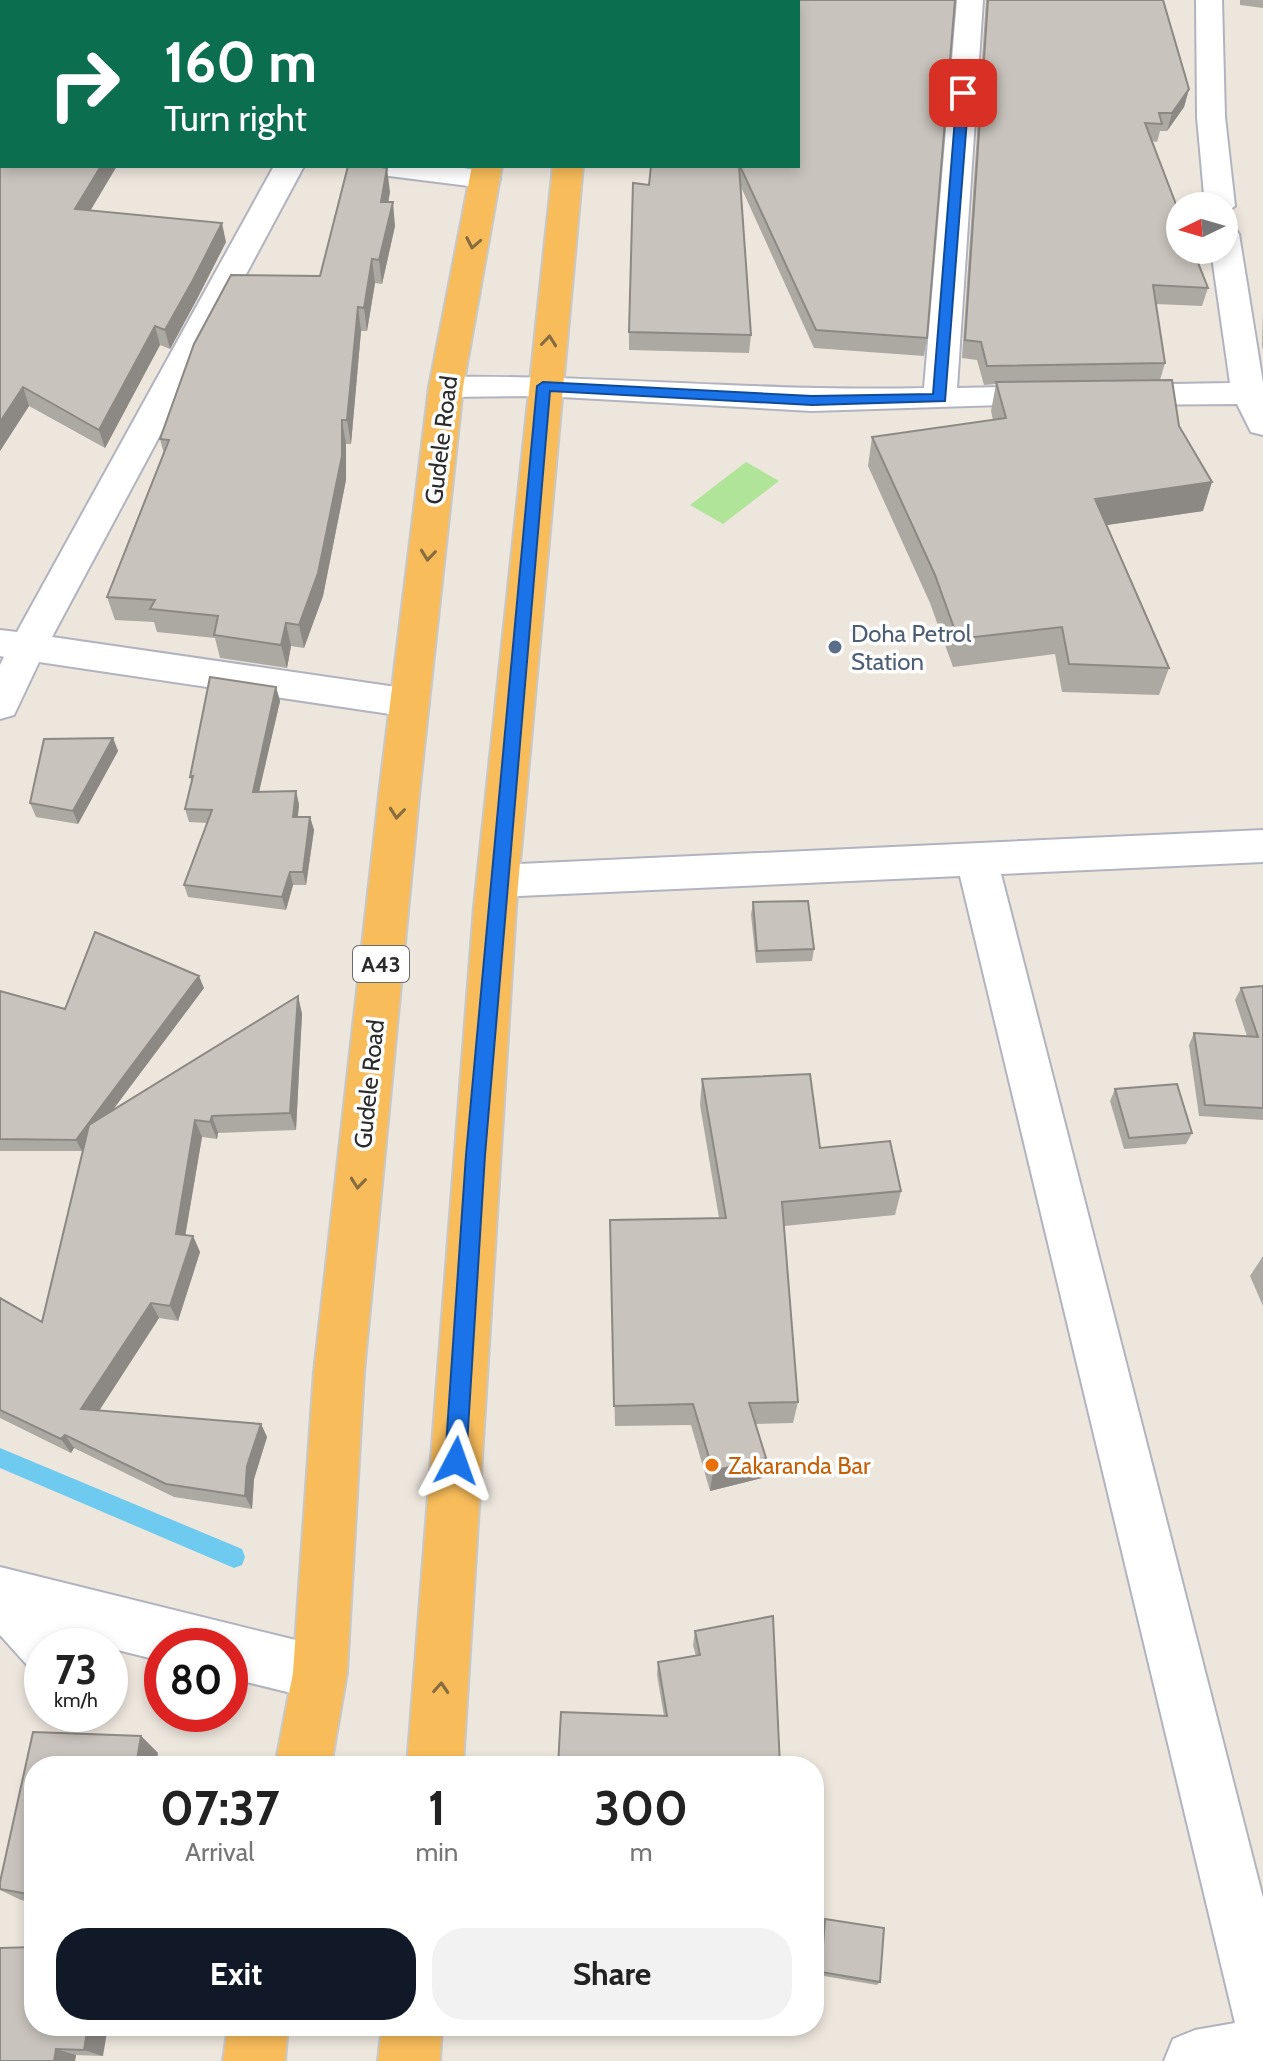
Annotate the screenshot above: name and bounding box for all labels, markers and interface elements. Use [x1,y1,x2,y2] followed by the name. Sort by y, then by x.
[164,28,317,96] text: 160 m
[32,32,136,136] icon: right
[929,59,997,127] pin
[941,71,985,115] icon: arrive
[164,96,307,140] text: Turn right
[1166,192,1238,264] north arrow
[1166,192,1238,264] map controls
[465,236,482,249] one-way arrow
[540,334,557,347] one-way arrow
[419,374,463,506] street label: Gudele Road
[420,549,437,562] one-way arrow
[851,619,972,676] place label: Doha Petrol Station
[826,638,844,656] marker: Doha Petrol Station
[388,807,405,820] one-way arrow
[353,946,409,982] road number: A43
[348,1018,390,1150] street label: Gudele Road
[350,1177,367,1190] one-way arrow
[414,1419,498,1503] position arrow
[728,1451,871,1480] place label: Zakaranda Bar
[703,1456,721,1474] marker: Zakaranda Bar
[144,1628,248,1732] speed limit sign: 80
[55,1645,97,1694] text: 73
[432,1681,449,1694] one-way arrow
[54,1688,98,1712] text: km/h
[160,1779,279,1837] text: 07:37
[428,1779,446,1837] text: 1
[594,1779,688,1837] text: 300
[185,1836,254,1868] text: Arrival
[415,1836,458,1868] text: min
[630,1836,653,1868] text: m
[56,1928,416,2020] button: Exit
[432,1928,792,2020] button: Share

